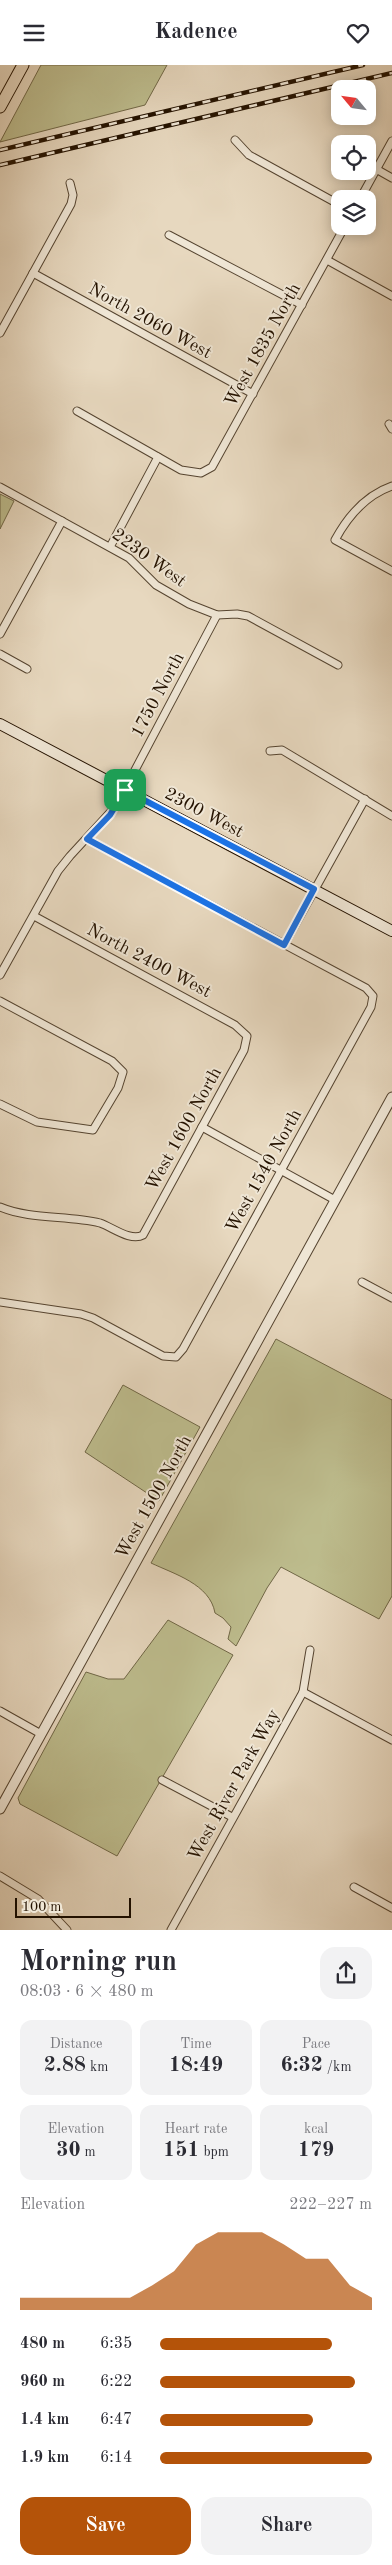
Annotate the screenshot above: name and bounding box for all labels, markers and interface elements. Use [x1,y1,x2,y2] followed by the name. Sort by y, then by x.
[20,19,48,47] icon: menu
[344,19,372,47] icon: heart
[154,21,238,43] text: Kadence
[331,80,376,125] north arrow
[331,80,376,235] map controls
[331,135,376,180] button: locate
[331,190,376,235] button: layers
[85,280,215,362] street label: North 2060 West
[222,280,304,410] street label: West 1835 North
[109,525,189,591] street label: 2230 West
[128,650,188,740] street label: 1750 North
[104,769,146,811] pin
[111,776,139,804] icon: arrive
[162,785,246,841] street label: 2300 West
[84,921,214,1001] street label: North 2400 West
[143,1064,225,1194] street label: West 1600 North
[223,1106,305,1236] street label: West 1540 North
[113,1432,195,1562] street label: West 1500 North
[185,1706,283,1864] street label: West River Park Way
[15,1895,131,1918] scale bar
[22,1900,61,1914] text: 100 m
[320,1947,372,1999] button: share
[20,1949,177,1977] text: Morning run
[20,1984,153,2000] text: 08:03 · 6 × 480 m
[50,2037,102,2051] text: Distance
[180,2037,212,2051] text: Time
[302,2037,330,2051] text: Pace
[44,2055,86,2076] text: 2.88
[169,2055,223,2076] text: 18:49
[280,2055,323,2076] text: 6:32
[86,2060,108,2074] text: km
[323,2060,352,2074] text: /km
[48,2122,104,2136] text: Elevation
[165,2122,227,2136] text: Heart rate
[304,2122,328,2136] text: kcal
[56,2140,81,2161] text: 30
[163,2140,200,2161] text: 151
[298,2140,334,2161] text: 179
[81,2145,96,2159] text: m
[200,2145,229,2159] text: bpm
[20,2197,85,2213] text: Elevation
[289,2197,372,2213] text: 222–227 m
[20,2336,65,2352] text: 480 m
[100,2336,132,2352] text: 6:35
[20,2374,65,2390] text: 960 m
[100,2374,132,2390] text: 6:22
[20,2412,69,2428] text: 1.4 km
[100,2412,132,2428] text: 6:47
[20,2450,69,2466] text: 1.9 km
[100,2450,132,2466] text: 6:14
[20,2497,191,2555] button: Save
[201,2497,372,2555] button: Share

